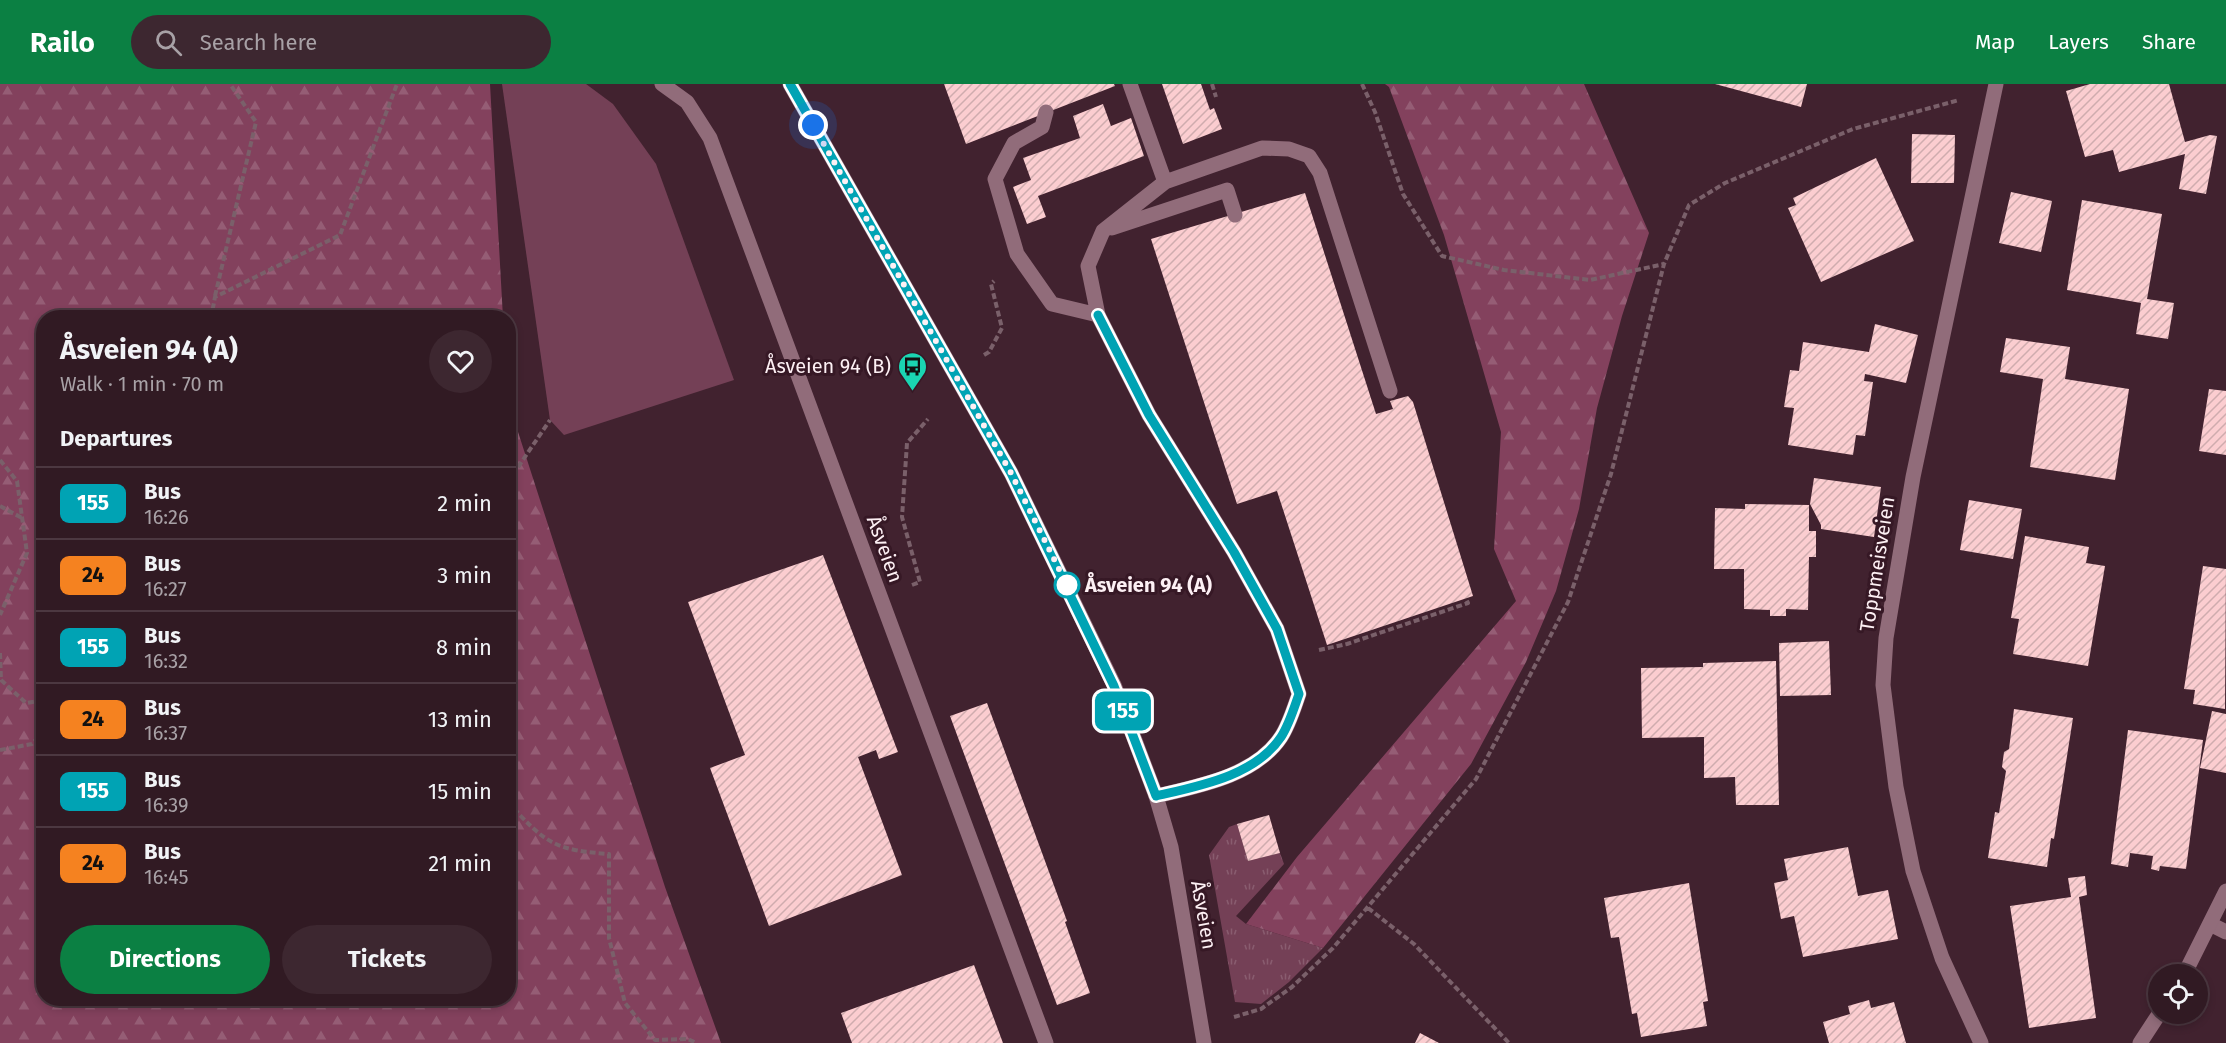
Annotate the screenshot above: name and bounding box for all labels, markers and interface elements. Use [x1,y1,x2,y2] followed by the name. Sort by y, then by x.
[131,15,551,69] search box
[30,26,95,59] text: Railo
[152,26,185,59] icon: search
[200,29,317,56] text: Search here
[1975,29,2015,55] text: Map
[2048,29,2109,55] text: Layers
[2142,29,2196,55] text: Share
[798,110,828,140] your location
[429,330,492,393] button: heart
[60,333,238,366] text: Åsveien 94 (A)
[896,350,928,392] bus stop icon: Åsveien 94 (B)
[765,353,891,378] place label: Åsveien 94 (B)
[60,372,224,396] text: Walk · 1 min · 70 m
[60,425,172,452] text: Departures
[144,478,181,505] text: Bus
[77,490,109,516] text: 155
[437,490,492,517] text: 2 min
[1854,495,1900,633] street label: Toppmeisveien
[144,505,189,529] text: 16:26
[862,512,909,586] street label: Åsveien
[144,550,181,577] text: Bus
[82,562,104,588] text: 24
[437,562,492,589] text: 3 min
[1054,572,1080,598] marker: Åsveien 94 (A)
[1084,572,1213,597] place label: Åsveien 94 (A)
[144,577,187,601] text: 16:27
[144,622,181,649] text: Bus
[77,634,109,660] text: 155
[436,634,492,661] text: 8 min
[144,649,188,673] text: 16:32
[1088,692,1158,730] line badge: 155
[144,694,181,721] text: Bus
[1107,698,1139,724] text: 155
[82,706,104,732] text: 24
[428,706,492,733] text: 13 min
[144,721,187,745] text: 16:37
[144,766,181,793] text: Bus
[77,778,109,804] text: 155
[428,778,492,805] text: 15 min
[144,793,189,817] text: 16:39
[144,838,181,865] text: Bus
[82,850,104,876] text: 24
[428,850,492,877] text: 21 min
[144,865,188,889] text: 16:45
[1186,879,1223,951] street label: Åsveien
[60,925,270,994] button: Directions
[282,925,492,994] button: Tickets
[2148,964,2208,1024] map controls
[2148,964,2208,1024] button: locate

